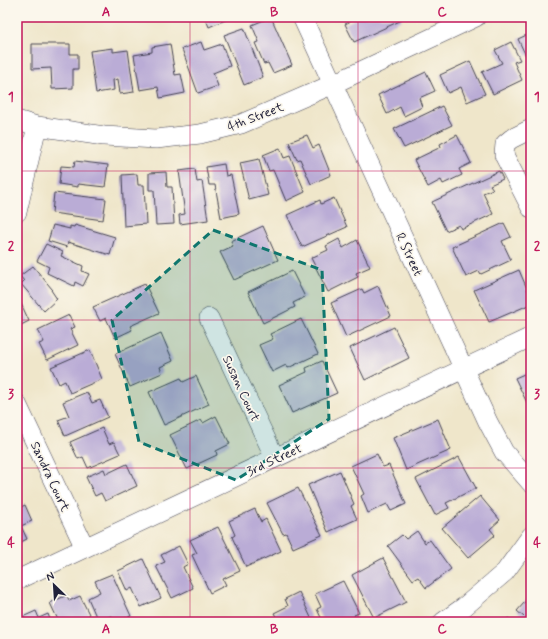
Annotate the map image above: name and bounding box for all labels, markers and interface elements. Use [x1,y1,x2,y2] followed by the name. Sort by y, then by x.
[102,4,110,21] text: A
[270,4,279,21] text: B
[437,4,447,21] text: C
[8,89,14,106] text: 1
[534,89,540,106] text: 1
[225,99,287,136] street label: 4th Street
[391,230,426,279] street label: R Street
[8,238,15,255] text: 2
[534,238,541,255] text: 2
[218,353,263,424] street label: Susan Court
[8,386,14,403] text: 3
[534,386,540,403] text: 3
[26,439,73,515] street label: Sandra Court
[244,440,305,481] street label: 3rd Street
[7,535,15,552] text: 4
[533,535,541,552] text: 4
[34,565,74,605] north arrow
[44,569,56,585] text: N
[102,621,110,638] text: A
[270,621,279,638] text: B
[437,621,447,638] text: C

